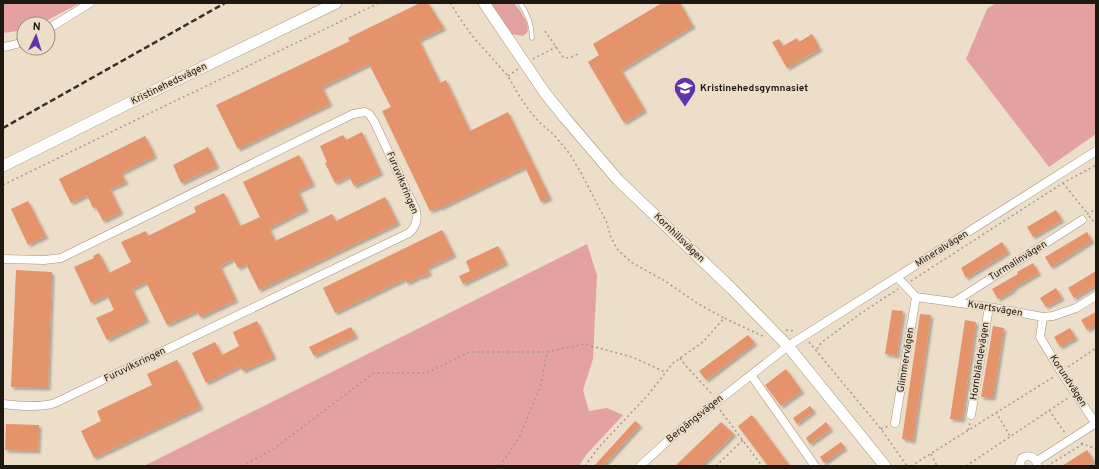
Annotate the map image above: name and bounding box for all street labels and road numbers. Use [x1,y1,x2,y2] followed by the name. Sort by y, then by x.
[129,60,209,108] street label: Kristinehedsvägen
[383,150,421,216] street label: Furuviksringen
[651,210,707,266] street label: Kornhillsvägen
[913,228,971,270] street label: Mineralvägen
[986,238,1050,284] street label: Turmalinvägen
[966,298,1024,320] street label: Kvartsvägen
[967,321,993,401] street label: Hornbländevägen
[894,327,918,393] street label: Glimmervägen
[102,345,168,385] street label: Furuviksringen
[1046,352,1090,410] street label: Korundvägen
[664,392,726,446] street label: Bergängsvägen

